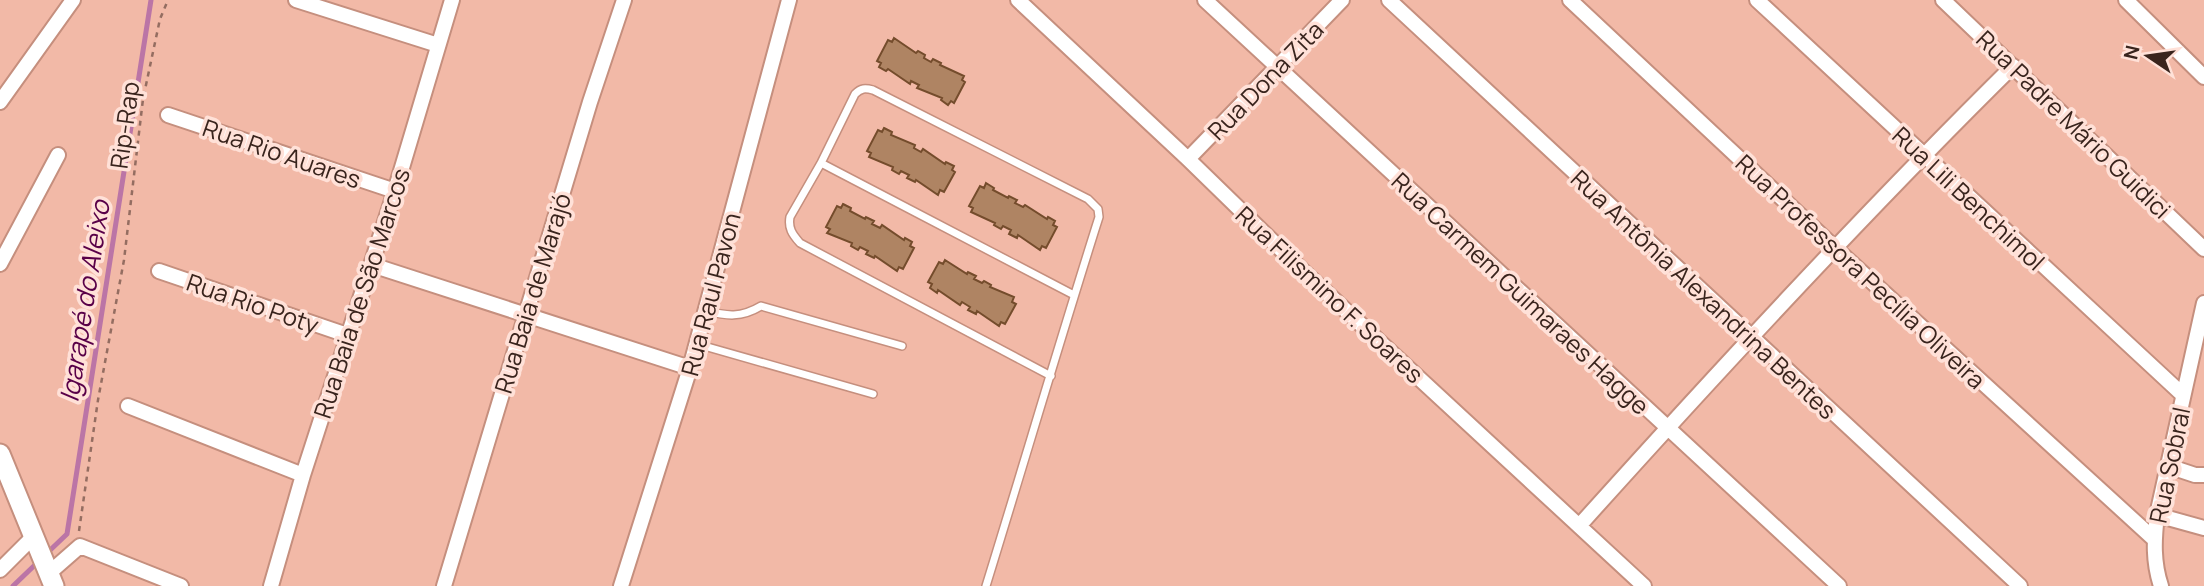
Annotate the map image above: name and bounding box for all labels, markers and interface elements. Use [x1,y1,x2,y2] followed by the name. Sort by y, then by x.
[1200,13,1330,147] street label: Rua Dona Zita
[2113,21,2183,91] north arrow
[1970,22,2178,226] street label: Rua Padre Mário Guidici
[2117,43,2146,62] text: N
[102,79,146,171] street label: Rip-Rap
[199,111,365,195] street label: Rua Rio Auares
[1886,119,2052,277] street label: Rua Lili Benchimol
[1729,146,1993,396] street label: Rua Professora Pecília Oliveira
[1564,162,1844,426] street label: Rua Antônia Alexandrina Bentes
[305,164,417,422] street label: Rua Baia de São Marcos
[1385,165,1657,421] street label: Rua Carmem Guimaraes Hagge
[486,189,578,397] street label: Rua Baia de Marajó
[50,196,118,404] water label: Igarapé do Aleixo
[1229,198,1431,390] street label: Rua Filismino F. Soares
[672,209,748,379] street label: Rua Raul Pavon
[182,265,324,341] street label: Rua Rio Poty
[2141,404,2197,526] street label: Rua Sobral

